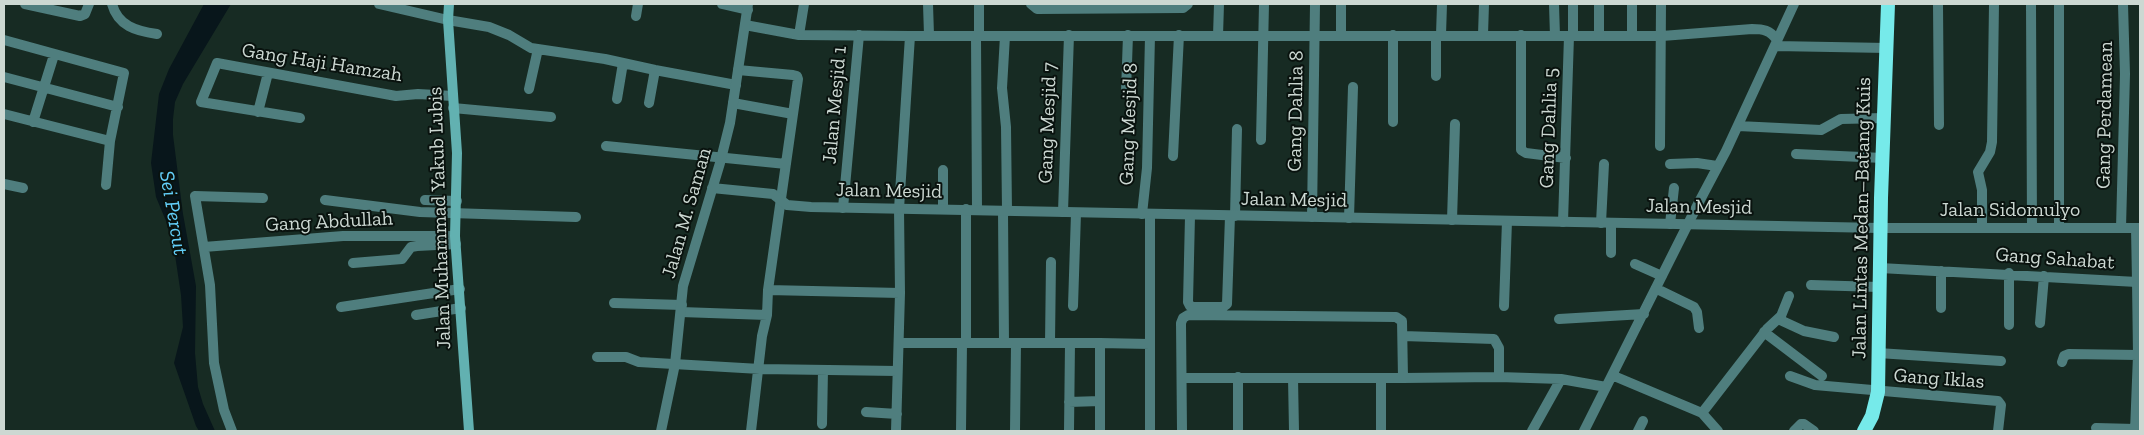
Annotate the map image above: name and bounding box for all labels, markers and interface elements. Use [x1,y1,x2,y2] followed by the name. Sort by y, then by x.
[240,38,404,88] street label: Gang Haji Hamzah
[2092,41,2118,189] street label: Gang Perdamean
[818,45,852,165] street label: Jalan Mesjid 1
[1283,50,1309,172] street label: Gang Dahlia 8
[1034,62,1062,184] street label: Gang Mesjid 7
[1115,62,1143,186] street label: Gang Mesjid 8
[1535,67,1563,189] street label: Gang Dahlia 5
[1848,77,1876,359] street label: Jalan Lintas Medan–Batang Kuis
[423,86,457,350] street label: Jalan Muhammad Yakub Lubis
[657,145,717,281] street label: Jalan M. Saman
[153,169,193,257] water label: Sei Percut
[836,178,942,204] street label: Jalan Mesjid
[1241,187,1347,213] street label: Jalan Mesjid
[1646,194,1752,220] street label: Jalan Mesjid
[1940,198,2080,222] street label: Jalan Sidomulyo
[265,207,393,237] street label: Gang Abdullah
[1995,243,2115,275] street label: Gang Sahabat
[1893,364,1985,394] street label: Gang Iklas

